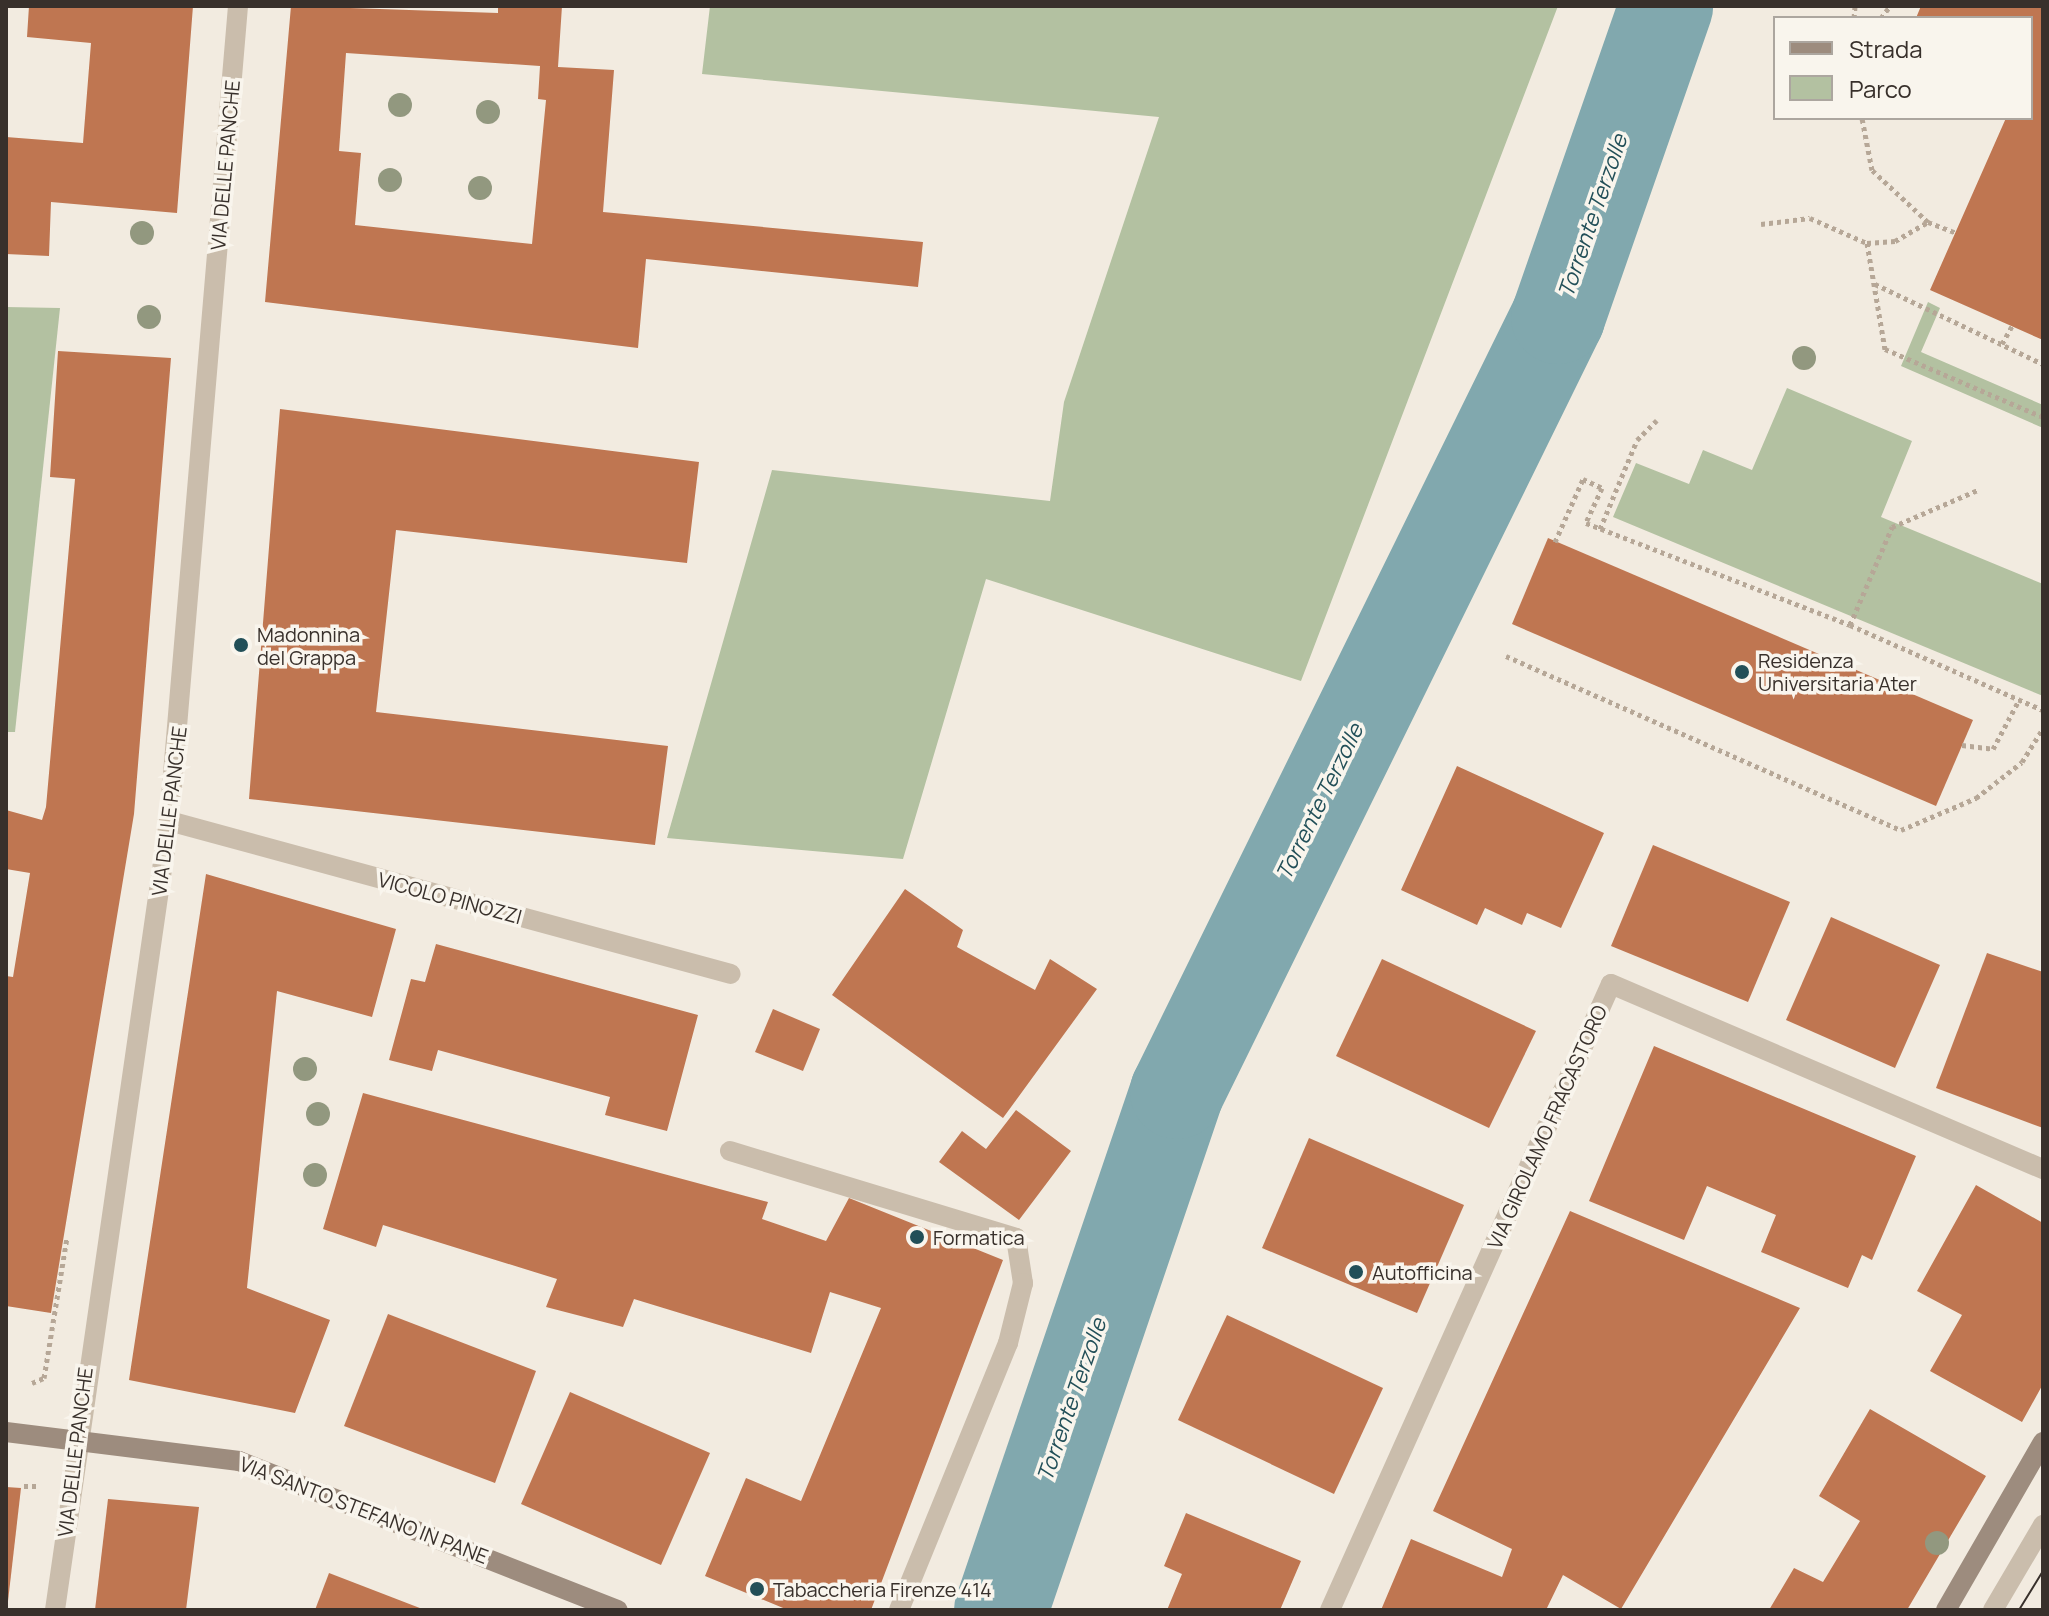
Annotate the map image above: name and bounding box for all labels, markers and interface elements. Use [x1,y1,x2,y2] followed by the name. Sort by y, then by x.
[1773,16,2033,120] legend
[1849,32,1922,65] text: Strada
[1849,72,1912,105] text: Parco
[206,79,244,251] street label: VIA DELLE PANCHE
[1553,131,1633,301] water label: Torrente Terzolle
[257,622,360,669] place label: Madonnina del Grappa
[232,636,250,654] marker: Madonnina del Grappa
[1758,648,1917,695] place label: Residenza Universitaria Ater
[1733,663,1751,681] marker: Residenza Universitaria Ater
[1271,720,1369,884] water label: Torrente Terzolle
[147,725,191,897] street label: VIA DELLE PANCHE
[375,867,525,929] street label: VICOLO PINOZZI
[1482,1001,1612,1253] street label: VIA GIROLAMO FRACASTORO
[933,1225,1025,1249] place label: Formatica
[908,1228,926,1246] marker: Formatica
[1372,1260,1473,1284] place label: Autofficina
[1347,1263,1365,1281] marker: Autofficina
[1032,1315,1112,1485] water label: Torrente Terzolle
[53,1366,97,1538] street label: VIA DELLE PANCHE
[236,1451,492,1569] street label: VIA SANTO STEFANO IN PANE
[773,1577,992,1601] place label: Tabaccheria Firenze 414
[748,1580,766,1598] marker: Tabaccheria Firenze 414

